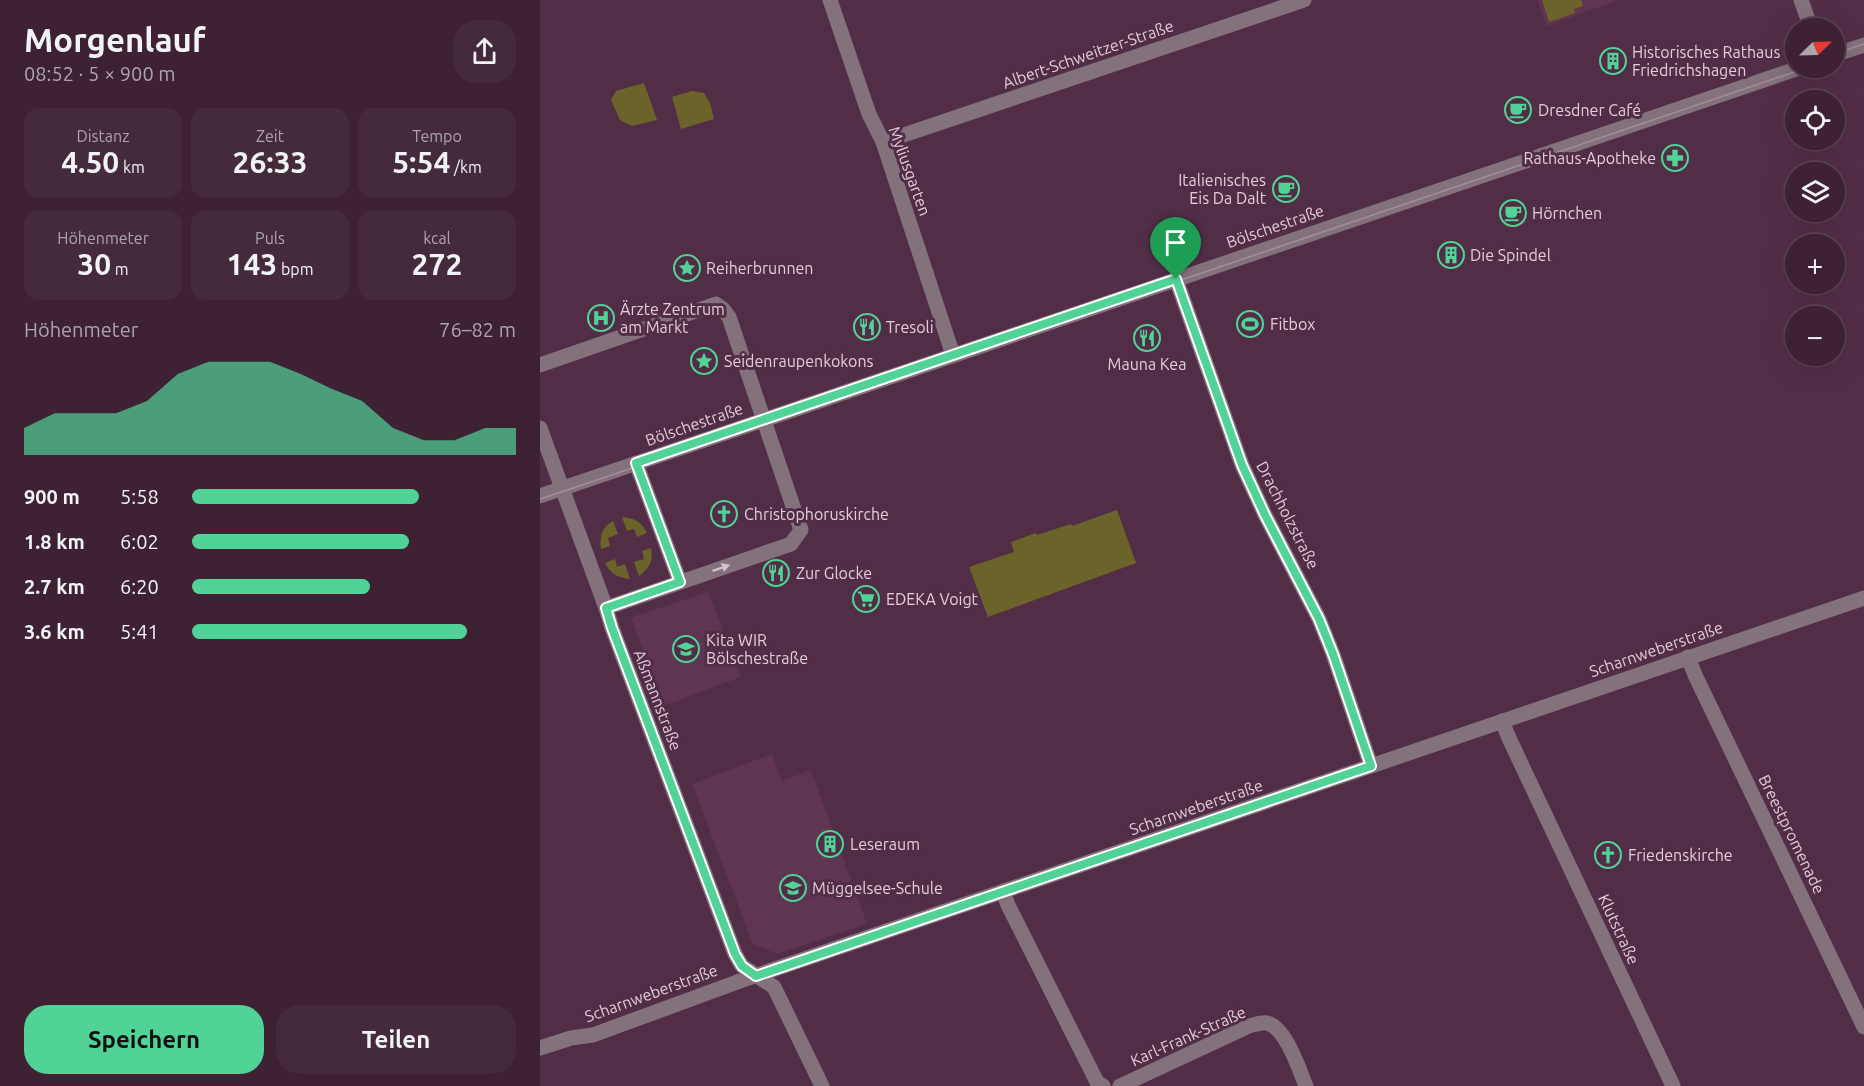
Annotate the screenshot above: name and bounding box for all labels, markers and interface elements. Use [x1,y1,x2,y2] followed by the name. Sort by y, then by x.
[1000,16,1176,92] street label: Albert-Schweitzer-Straße
[1785,18,1845,78] north arrow
[1785,18,1845,366] map controls
[453,20,516,83] button: share
[24,21,206,58] text: Morgenlauf
[1632,43,1780,79] place label: Historisches Rathaus Friedrichshagen
[1598,46,1628,76] building icon: Historisches Rathaus Friedrichshagen
[24,62,176,85] text: 08:52 · 5 × 900 m
[1785,90,1845,150] button: locate
[1503,95,1533,125] cafe icon: Dresdner Café
[1538,101,1641,119] place label: Dresdner Café
[886,124,934,218] street label: Myliusgarten
[76,127,130,145] text: Distanz
[256,127,284,145] text: Zeit
[412,127,462,145] text: Tempo
[1660,143,1690,173] pharmacy icon: Rathaus-Apotheke
[61,145,119,179] text: 4.50
[232,145,308,179] text: 26:33
[392,145,450,179] text: 5:54
[1523,149,1656,167] place label: Rathaus-Apotheke
[119,158,145,176] text: km
[450,158,482,176] text: /km
[1785,162,1845,222] button: layers
[1178,171,1267,207] place label: Italienisches Eis Da Dalt
[1271,174,1301,204] cafe icon: Italienisches Eis Da Dalt
[1498,198,1528,228] cafe icon: Hörnchen
[1224,201,1326,251] street label: Bölschestraße
[1532,204,1602,222] place label: Hörnchen
[1150,217,1201,279] pin
[1159,226,1192,259] icon: arrive
[57,229,149,247] text: Höhenmeter
[255,229,285,247] text: Puls
[423,229,451,247] text: kcal
[1785,234,1845,294] button: +
[1436,240,1466,270] building icon: Die Spindel
[1470,246,1551,264] place label: Die Spindel
[77,247,111,281] text: 30
[227,247,277,281] text: 143
[412,247,462,281] text: 272
[672,253,702,283] place icon: Reiherbrunnen
[706,259,814,277] place label: Reiherbrunnen
[111,260,129,278] text: m
[277,260,313,278] text: bpm
[620,300,725,336] place label: Ärzte Zentrum am Markt
[586,303,616,333] hospital icon: Ärzte Zentrum am Markt
[1785,306,1845,366] button: −
[1235,309,1265,339] sports icon: Fitbox
[852,312,882,342] restaurant icon: Tresoli
[1270,315,1315,333] place label: Fitbox
[24,318,138,341] text: Höhenmeter
[439,318,516,341] text: 76–82 m
[886,318,934,336] place label: Tresoli
[1132,323,1162,353] restaurant icon: Mauna Kea
[689,346,719,376] place icon: Seidenraupenkokons
[724,352,874,370] place label: Seidenraupenkokons
[1108,355,1186,373] place label: Mauna Kea
[643,399,745,449] street label: Bölschestraße
[1253,458,1323,572] street label: Drachholzstraße
[24,485,80,508] text: 900 m
[120,485,159,508] text: 5:58
[709,499,739,529] church icon: Christophoruskirche
[744,505,889,523] place label: Christophoruskirche
[24,530,85,553] text: 1.8 km
[120,530,159,553] text: 6:02
[761,558,791,588] restaurant icon: Zur Glocke
[712,563,730,572] one-way arrow
[796,564,872,582] place label: Zur Glocke
[24,575,85,598] text: 2.7 km
[120,575,159,598] text: 6:20
[851,584,881,614] supermarket icon: EDEKA Voigt
[886,590,979,608] place label: EDEKA Voigt
[1587,618,1725,680] street label: Scharnweberstraße
[24,620,85,643] text: 3.6 km
[120,620,159,643] text: 5:41
[706,631,808,667] place label: Kita WIR Bölschestraße
[671,634,701,664] school or university icon: Kita WIR Bölschestraße
[631,647,685,753] street label: Aßmannstraße
[1755,772,1829,896] street label: Breestpromenade
[1127,776,1265,838] street label: Scharnweberstraße
[815,829,845,859] building icon: Leseraum
[850,835,920,853] place label: Leseraum
[1593,840,1623,870] church icon: Friedenskirche
[1628,846,1733,864] place label: Friedenskirche
[778,873,808,903] school or university icon: Müggelsee-Schule
[812,879,943,897] place label: Müggelsee-Schule
[1595,891,1643,967] street label: Klutstraße
[582,961,720,1025] street label: Scharnweberstraße
[1128,1003,1248,1069] street label: Karl-Frank-Straße
[24,1005,264,1074] button: Speichern
[276,1005,516,1074] button: Teilen

